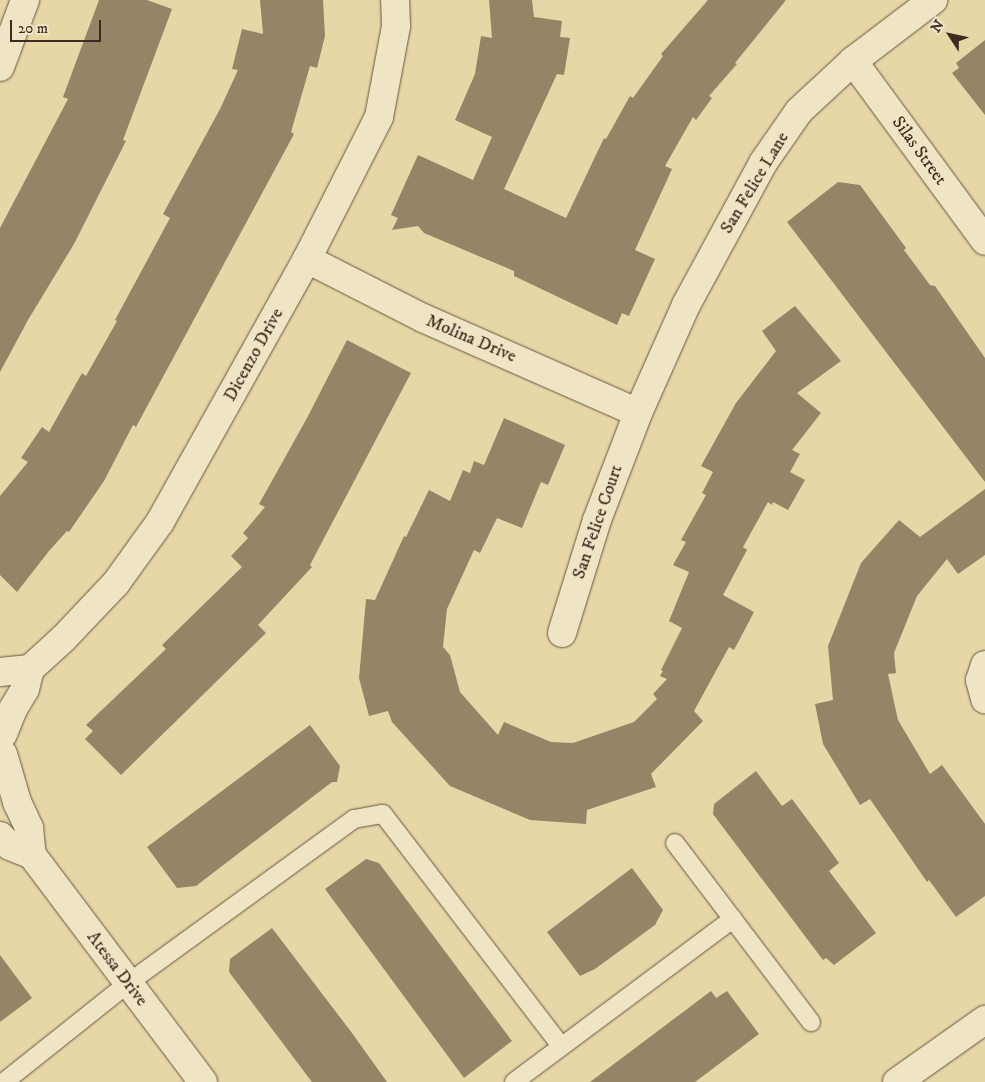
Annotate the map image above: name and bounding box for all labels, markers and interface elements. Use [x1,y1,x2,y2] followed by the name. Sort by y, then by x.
[12,10,104,42] scale bar
[925,10,975,60] north arrow
[927,17,948,36] text: N
[18,19,48,38] text: 20 m
[887,112,951,190] street label: Silas Street
[716,128,794,238] street label: San Felice Lane
[220,305,288,405] street label: Dicenzo Drive
[423,310,519,368] street label: Molina Drive
[568,462,628,582] street label: San Felice Court
[82,927,152,1011] street label: Atessa Drive

